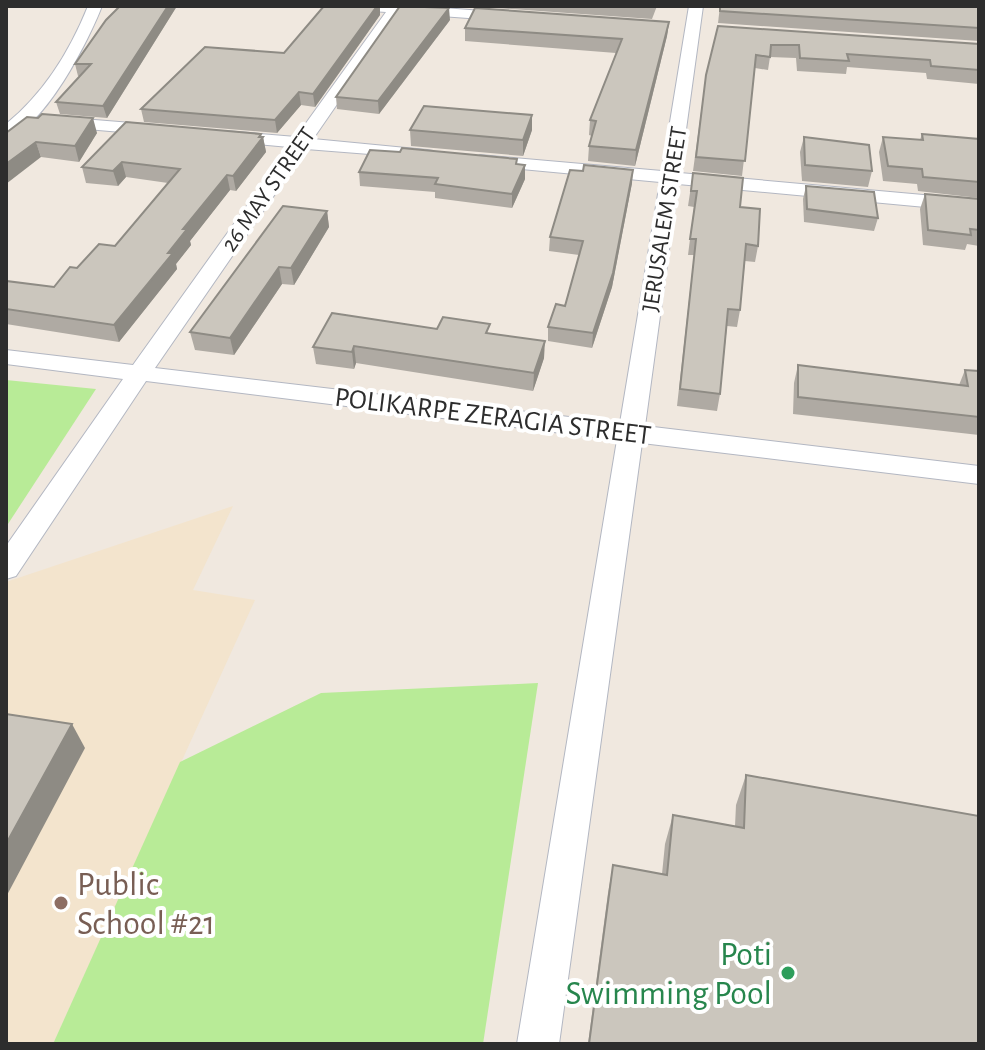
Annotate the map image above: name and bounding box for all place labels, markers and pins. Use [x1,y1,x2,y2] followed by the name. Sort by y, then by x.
[77,868,215,941] place label: Public School #21
[52,894,70,912] marker: Public School #21
[565,938,772,1011] place label: Poti Swimming Pool
[779,964,797,982] marker: Poti Swimming Pool

